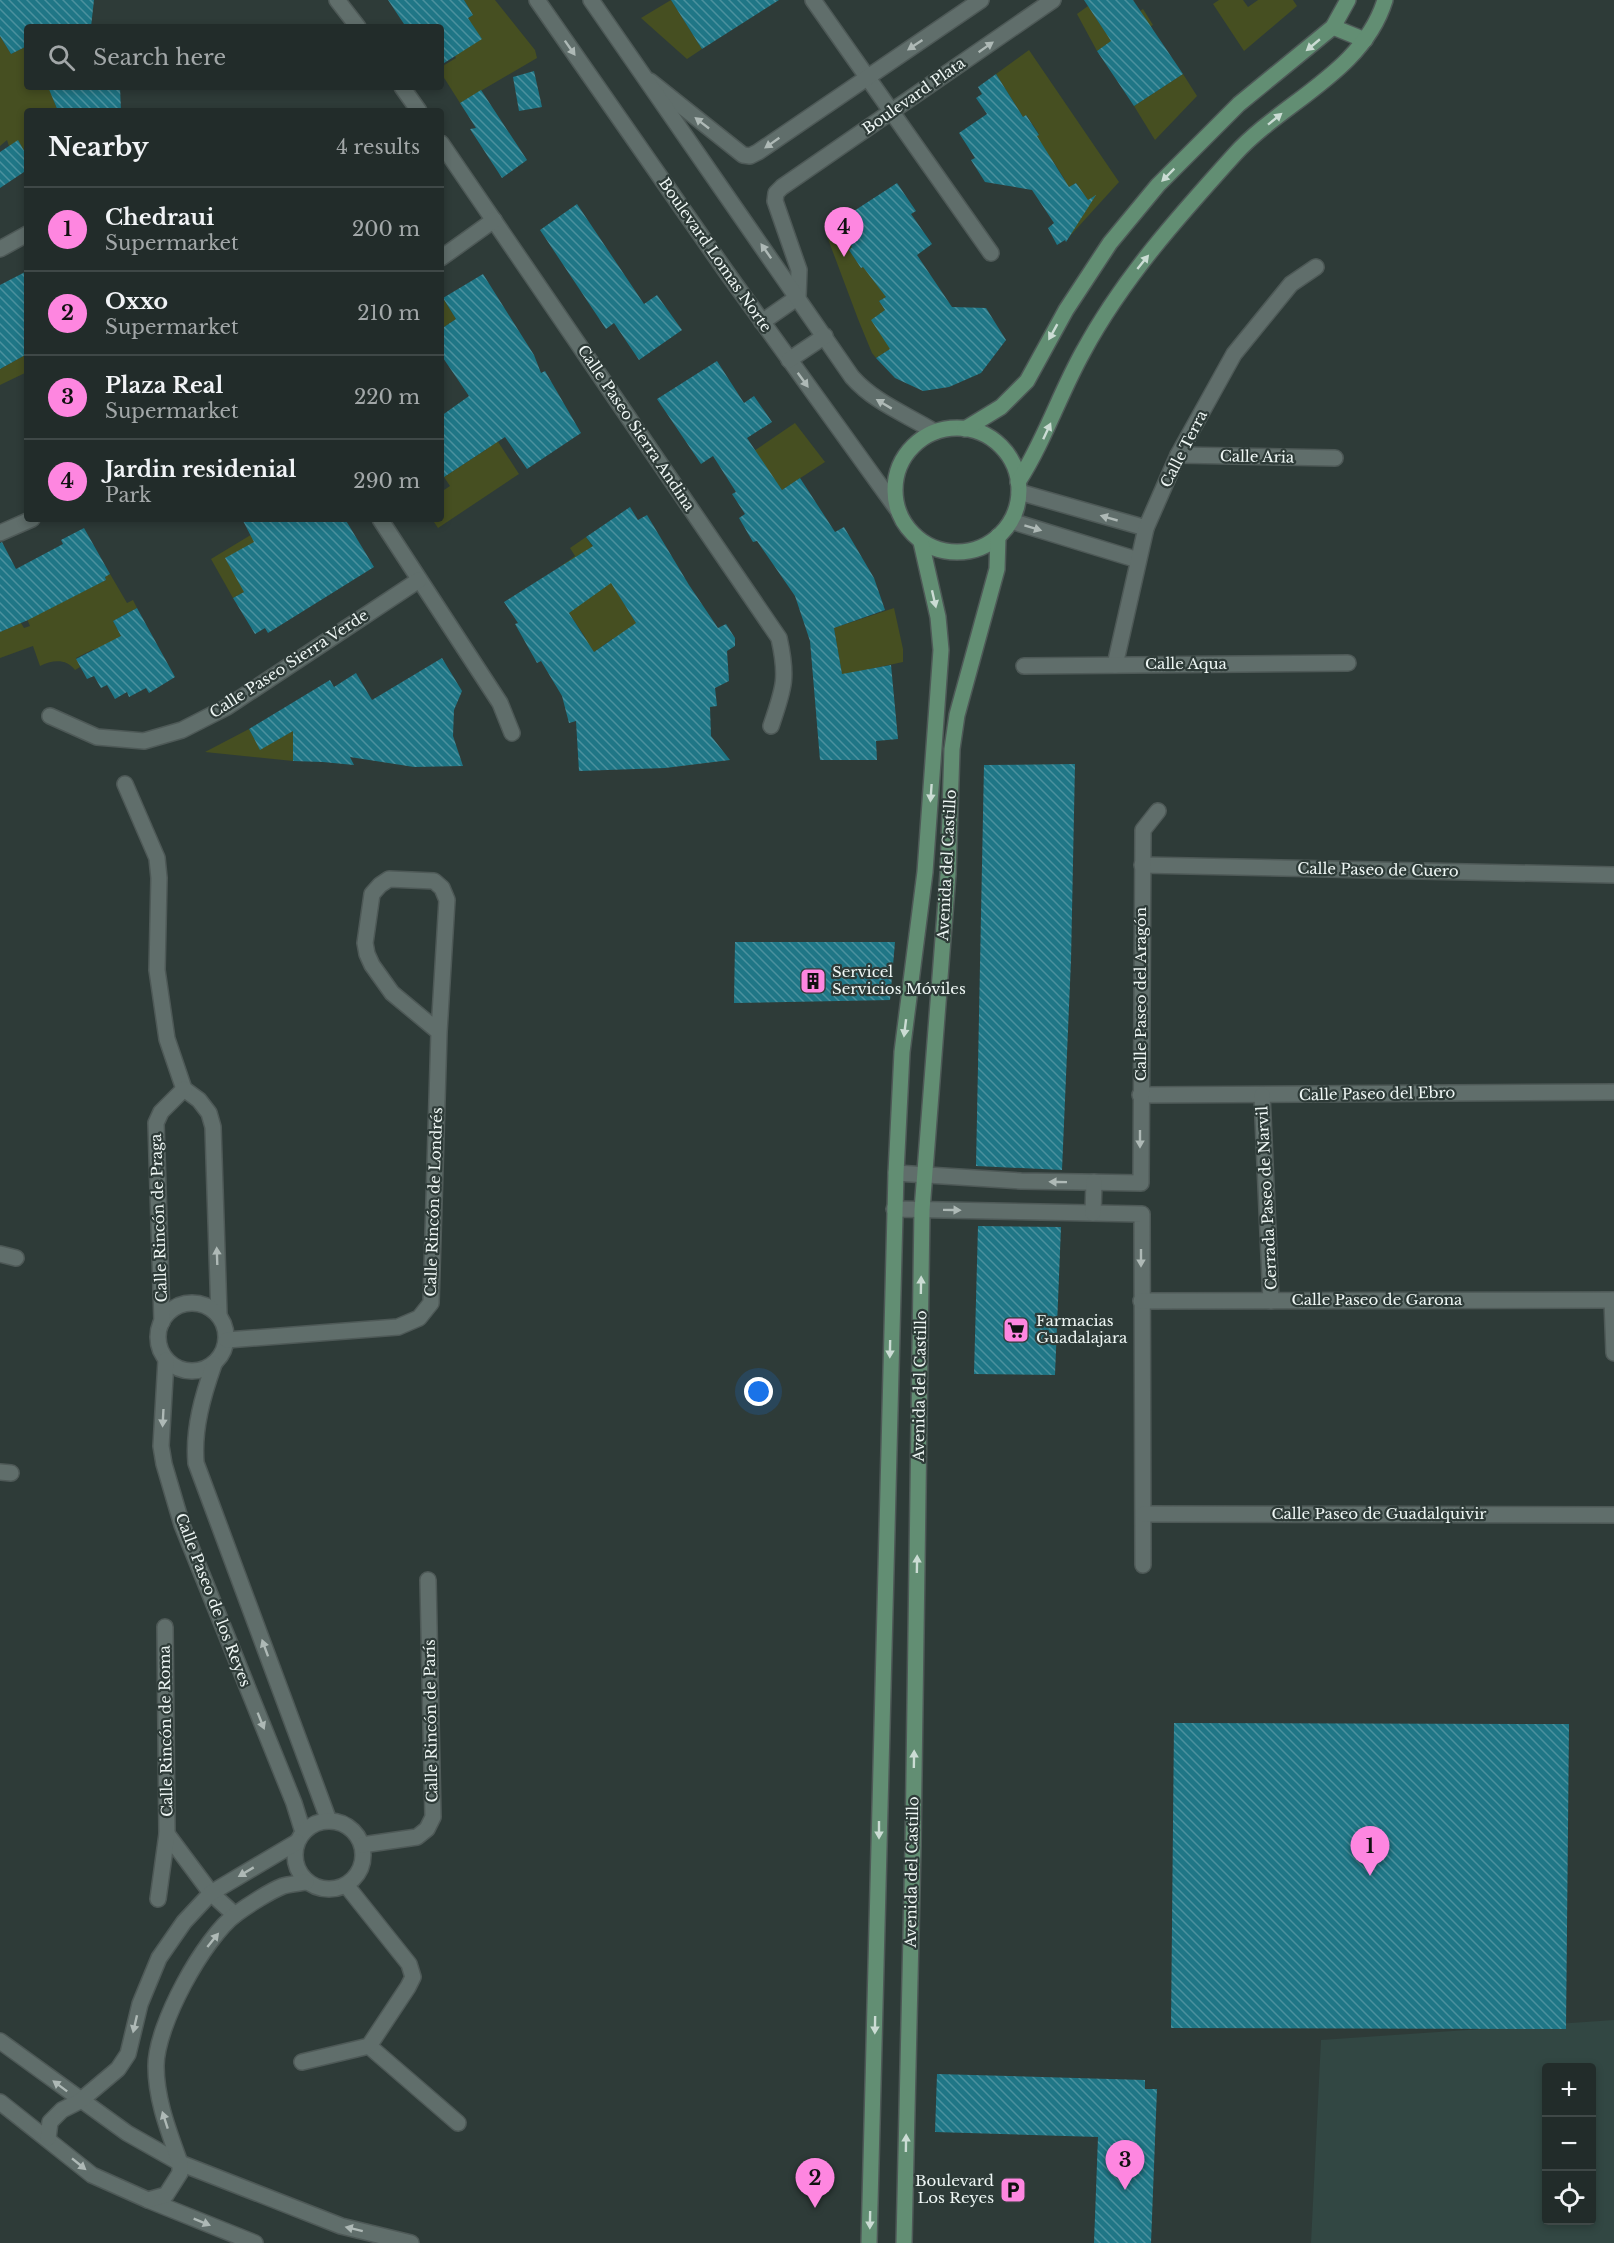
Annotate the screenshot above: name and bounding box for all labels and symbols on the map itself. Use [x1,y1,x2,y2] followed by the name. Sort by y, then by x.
[907,39,923,50] one-way arrow
[1305,39,1321,52] one-way arrow
[564,40,575,56] one-way arrow
[978,41,994,53] one-way arrow
[859,53,969,138] street label: Boulevard Plata
[1267,113,1283,126] one-way arrow
[695,118,710,130] one-way arrow
[764,137,780,148] one-way arrow
[1161,168,1175,183] one-way arrow
[655,174,776,335] street label: Boulevard Lomas Norte
[824,208,864,257] pin: 4
[760,243,772,259] one-way arrow
[1136,254,1149,270] one-way arrow
[1048,324,1058,341] one-way arrow
[574,341,700,515] street label: Calle Paseo Sierra Andina
[797,371,809,387] one-way arrow
[876,398,892,409] one-way arrow
[1156,406,1211,491] street label: Calle Terra
[1042,422,1051,439] one-way arrow
[1220,446,1295,467] street label: Calle Aria
[1099,512,1118,522] one-way arrow
[1024,523,1042,533] one-way arrow
[930,590,939,609] one-way arrow
[206,605,372,722] street label: Calle Paseo Sierra Verde
[1145,654,1228,673] street label: Calle Aqua
[926,783,935,802] one-way arrow
[933,789,960,942] street label: Avenida del Castillo
[1297,859,1459,880] street label: Calle Paseo de Cuero
[1131,907,1150,1081] street label: Calle Paseo del Aragón
[832,962,966,998] place label: Servicel Servicios Móviles
[798,966,828,996] building icon: Servicel Servicios Móviles
[901,1019,910,1038] one-way arrow
[1299,1083,1456,1104] street label: Calle Paseo del Ebro
[1252,1105,1281,1291] street label: Cerrada Paseo de Narvil
[421,1107,446,1297] street label: Calle Rincón de Londrés
[1136,1130,1145,1149] one-way arrow
[146,1133,171,1303] street label: Calle Rincón de Praga
[1048,1177,1067,1187] one-way arrow
[943,1205,962,1215] one-way arrow
[212,1247,222,1266] one-way arrow
[1136,1248,1146,1267] one-way arrow
[916,1275,926,1294] one-way arrow
[1292,1290,1463,1309] street label: Calle Paseo de Garona
[909,1310,930,1463] street label: Avenida del Castillo
[1036,1311,1128,1347] place label: Farmacias Guadalajara
[1001,1315,1031,1345] supermarket icon: Farmacias Guadalajara
[885,1340,895,1359] one-way arrow
[744,1377,773,1406] your location
[158,1409,167,1428] one-way arrow
[1272,1504,1487,1523] street label: Calle Paseo de Guadalquivir
[172,1510,255,1690] street label: Calle Paseo de los Reyes
[912,1554,922,1573] one-way arrow
[259,1639,269,1657] one-way arrow
[420,1639,441,1803] street label: Calle Rincón de París
[154,1644,176,1817] street label: Calle Rincón de Roma
[257,1712,266,1730] one-way arrow
[909,1749,919,1768] one-way arrow
[901,1796,922,1949] street label: Avenida del Castillo
[874,1821,884,1840] one-way arrow
[1350,1826,1390,1876] pin: 1
[237,1867,254,1877] one-way arrow
[207,1933,219,1948] one-way arrow
[130,2015,140,2033] one-way arrow
[870,2016,879,2035] one-way arrow
[53,2081,68,2093] one-way arrow
[160,2111,170,2129] one-way arrow
[901,2133,911,2152] one-way arrow
[1106,2140,1144,2190] pin: 3
[71,2157,86,2170] one-way arrow
[796,2158,834,2208] pin: 2
[915,2171,994,2207] place label: Boulevard Los Reyes
[998,2175,1028,2205] parking icon: Boulevard Los Reyes
[865,2210,874,2229] one-way arrow
[193,2217,211,2227] one-way arrow
[345,2224,363,2234] one-way arrow

